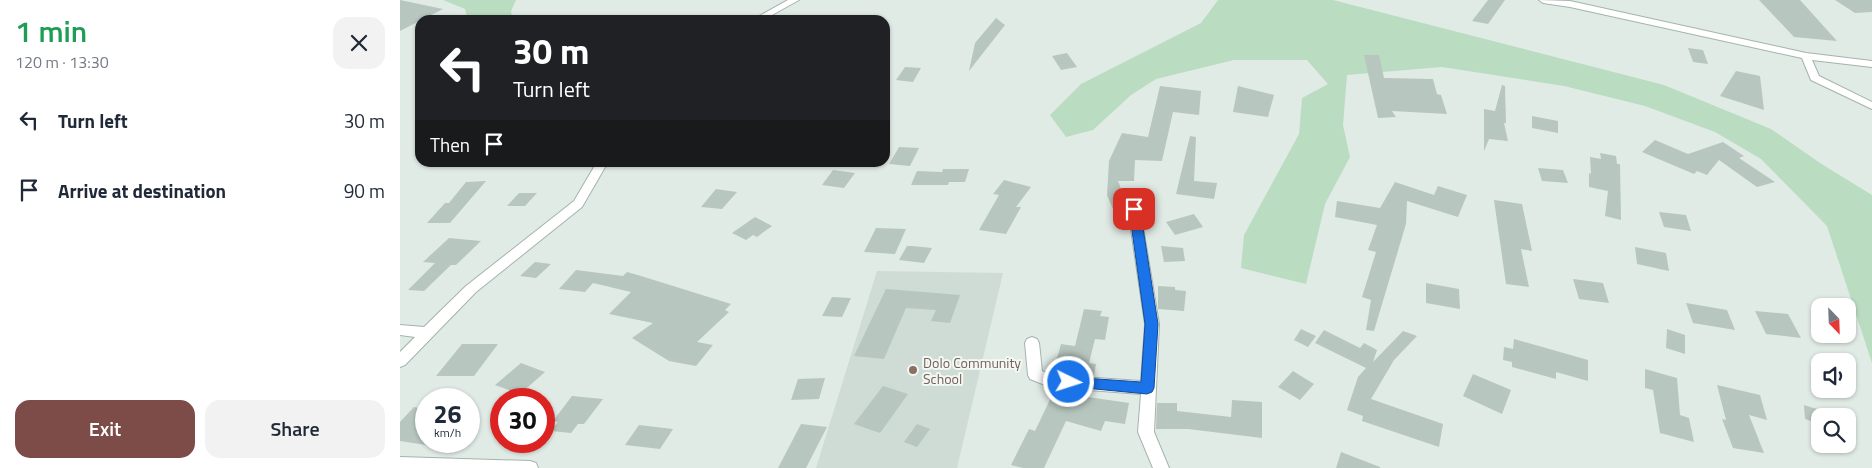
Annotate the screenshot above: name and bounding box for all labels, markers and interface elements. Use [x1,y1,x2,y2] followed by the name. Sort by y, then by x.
[15,8,87,54] text: 1 min
[333,17,385,69] button: close
[513,24,589,78] text: 30 m
[430,35,495,100] icon: left
[15,50,109,74] text: 120 m · 13:30
[513,72,590,106] text: Turn left
[15,106,43,134] icon: left
[58,106,128,135] text: Turn left
[344,106,385,135] text: 30 m
[430,130,470,159] text: Then
[480,130,508,158] icon: arrive
[15,176,43,204] icon: arrive
[58,176,226,205] text: Arrive at destination
[344,176,385,205] text: 90 m
[1113,188,1155,230] pin
[1120,195,1148,223] icon: arrive
[1811,298,1856,342] north arrow
[1811,298,1856,453] map controls
[923,352,1021,389] place label: Dolo Community School
[1811,353,1856,398] button: sound
[1042,355,1094,407] position arrow
[907,364,919,376] marker: Dolo Community School
[490,388,555,453] speed limit sign: 30
[433,395,462,433] text: 26
[15,400,195,458] button: Exit
[205,400,385,458] button: Share
[1811,408,1856,453] button: search
[434,423,461,442] text: km/h

